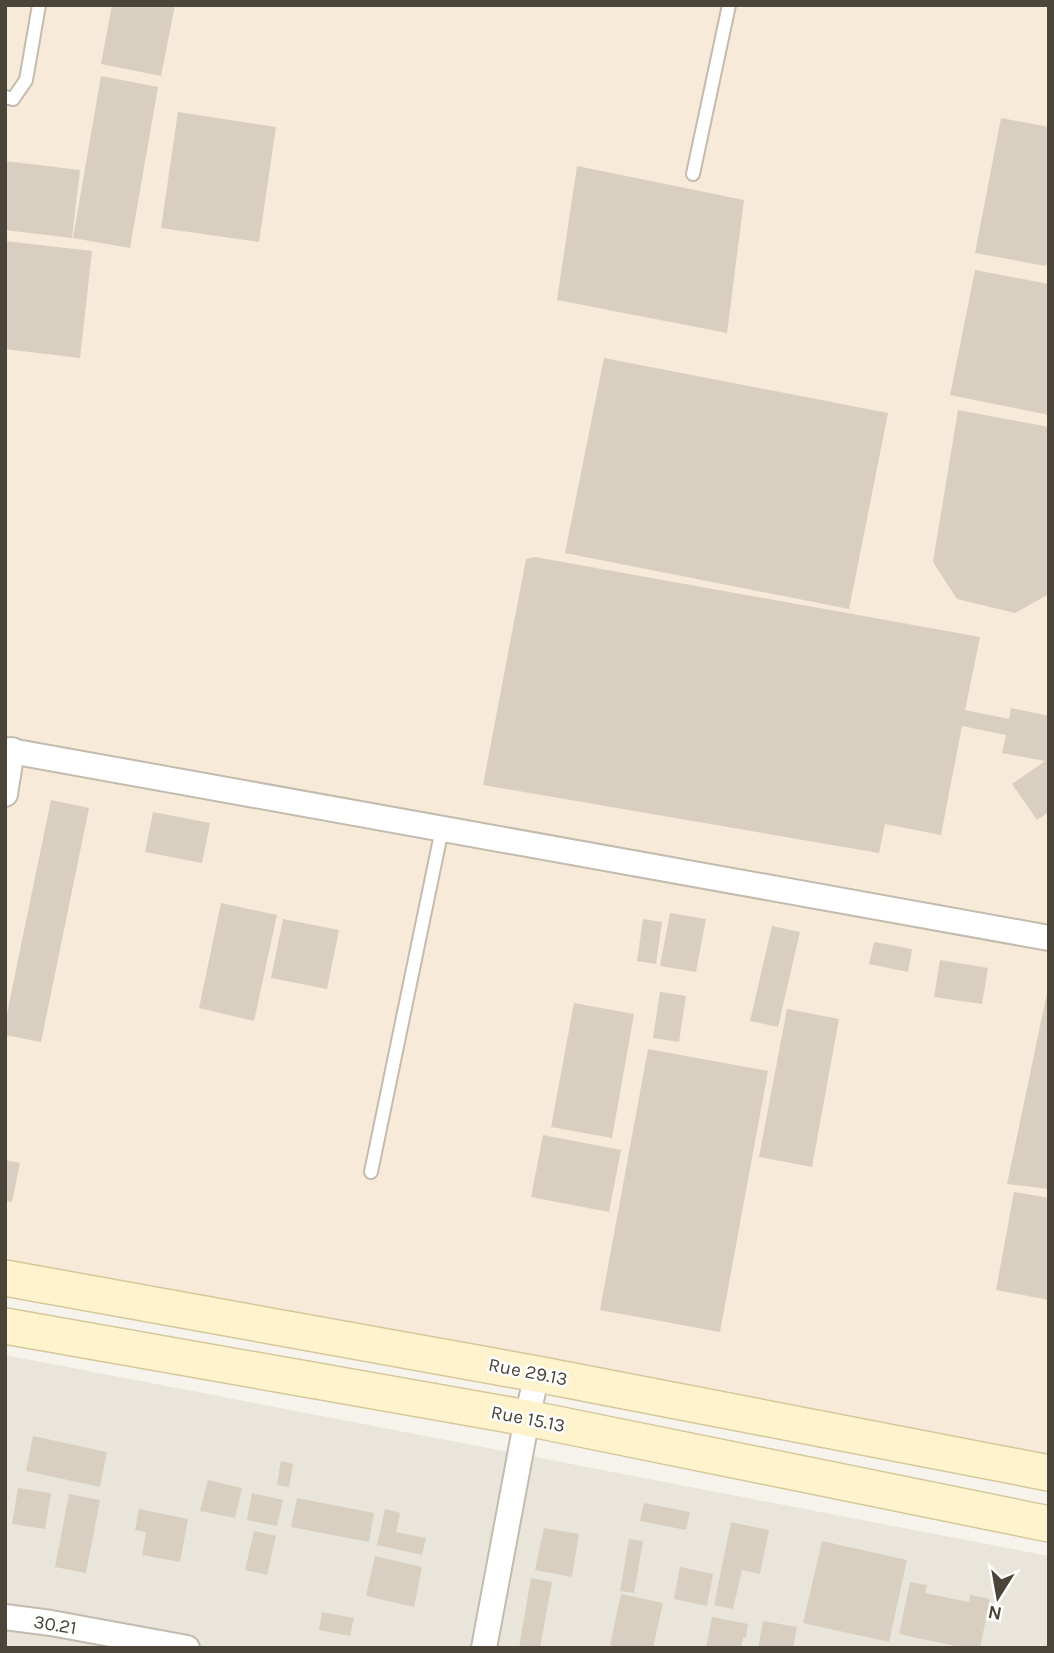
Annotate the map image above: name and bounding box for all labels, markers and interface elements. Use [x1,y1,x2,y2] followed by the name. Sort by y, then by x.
[486,1354,570,1390] street label: Rue 29.13
[489,1401,567,1437] street label: Rue 15.13
[963,1562,1033,1632] north arrow
[986,1601,1004,1625] text: N
[32,1611,78,1639] street label: 30.21

